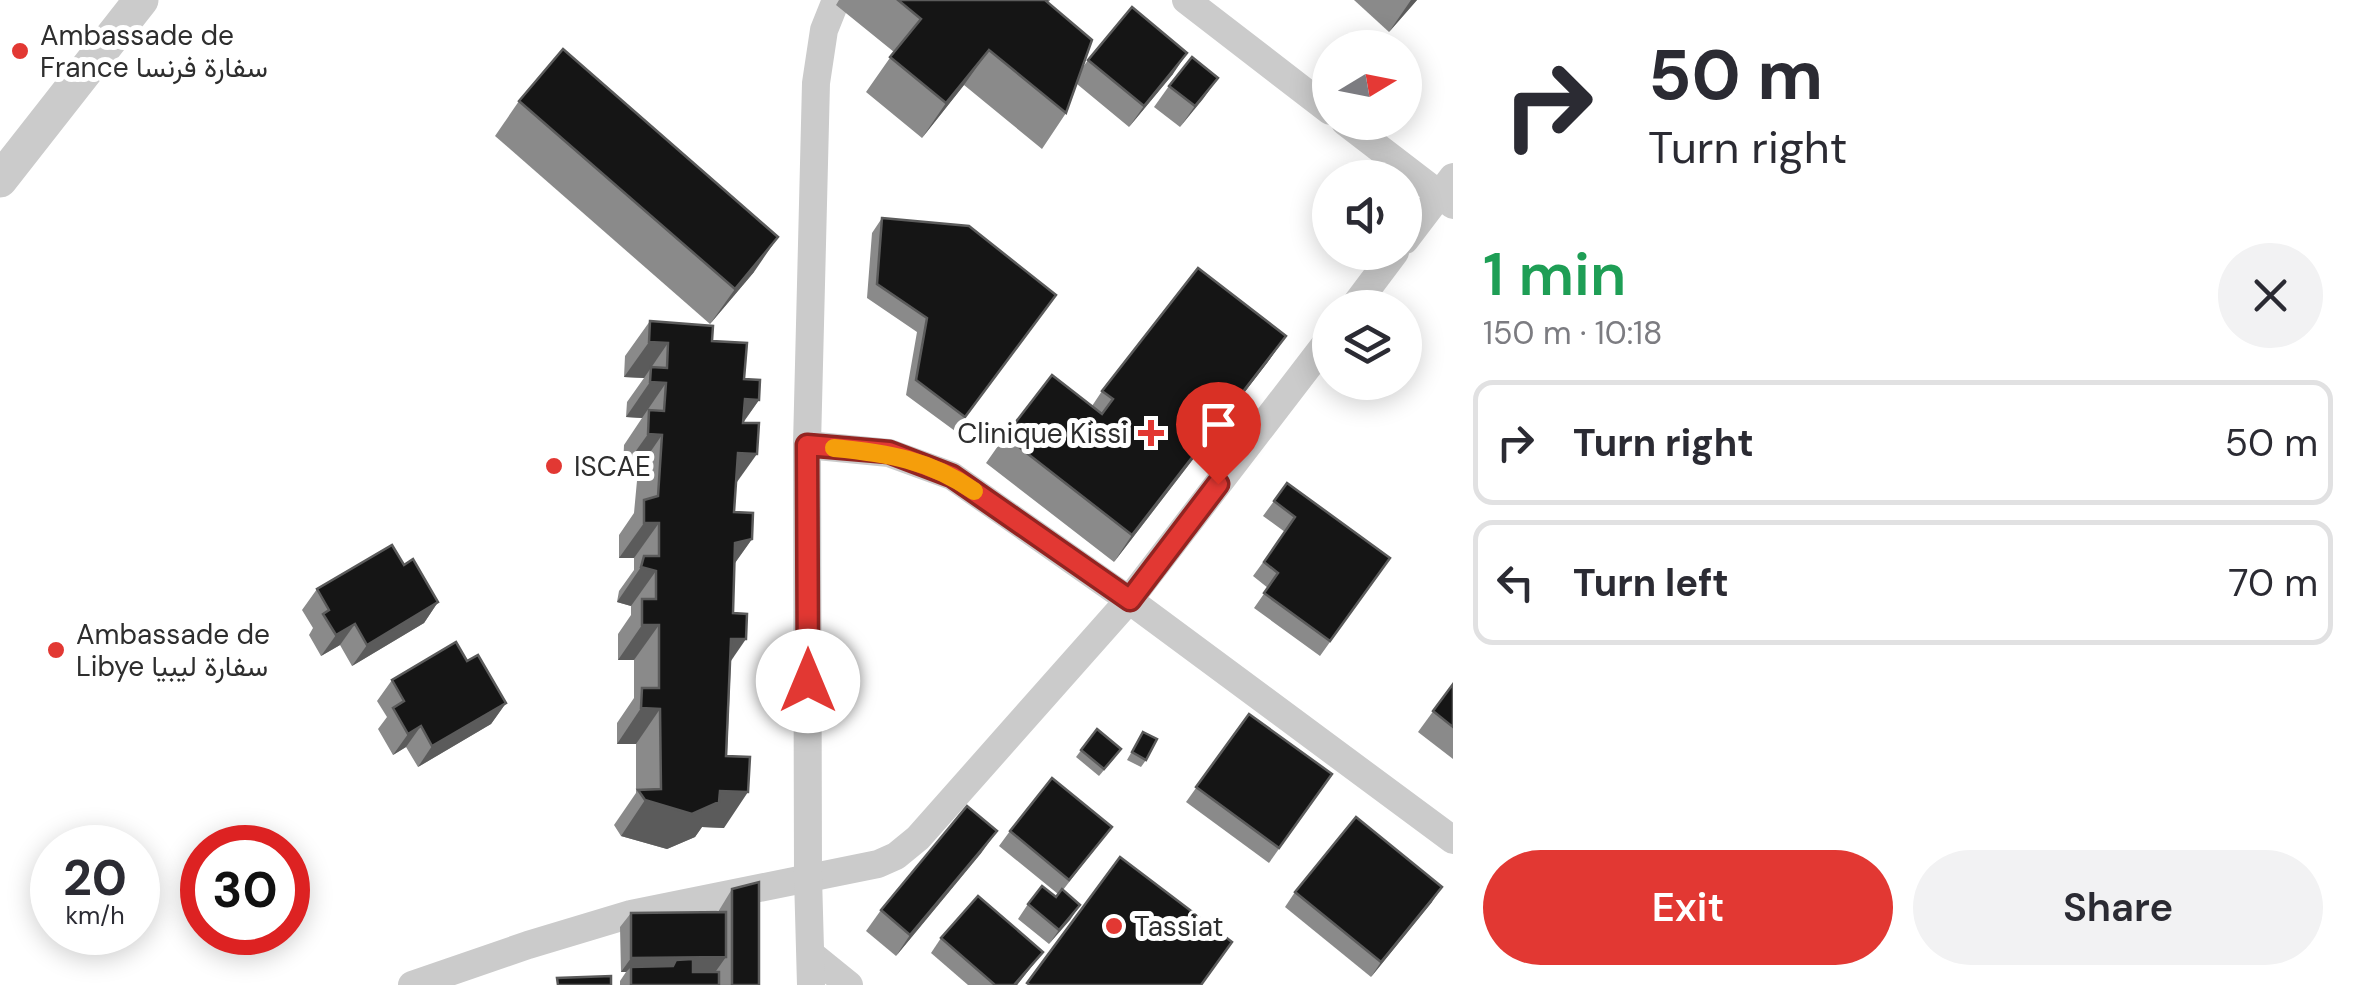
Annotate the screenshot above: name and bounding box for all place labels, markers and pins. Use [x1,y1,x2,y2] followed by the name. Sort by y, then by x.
[40,17,268,86] place label: Ambassade de France سفارة فرنسا
[9,40,31,62] marker: Ambassade de France سفارة فرنسا
[1176,382,1261,485] pin
[957,415,1128,452] place label: Clinique Kissi
[1138,420,1164,446] marker: Clinique Kissi
[574,448,651,485] place label: ISCAE
[543,455,565,477] marker: ISCAE
[76,616,270,685] place label: Ambassade de Libye سفارة ليبيا
[45,639,67,661] marker: Ambassade de Libye سفارة ليبيا
[1134,908,1224,945] place label: Tassiat
[1103,915,1125,937] marker: Tassiat

